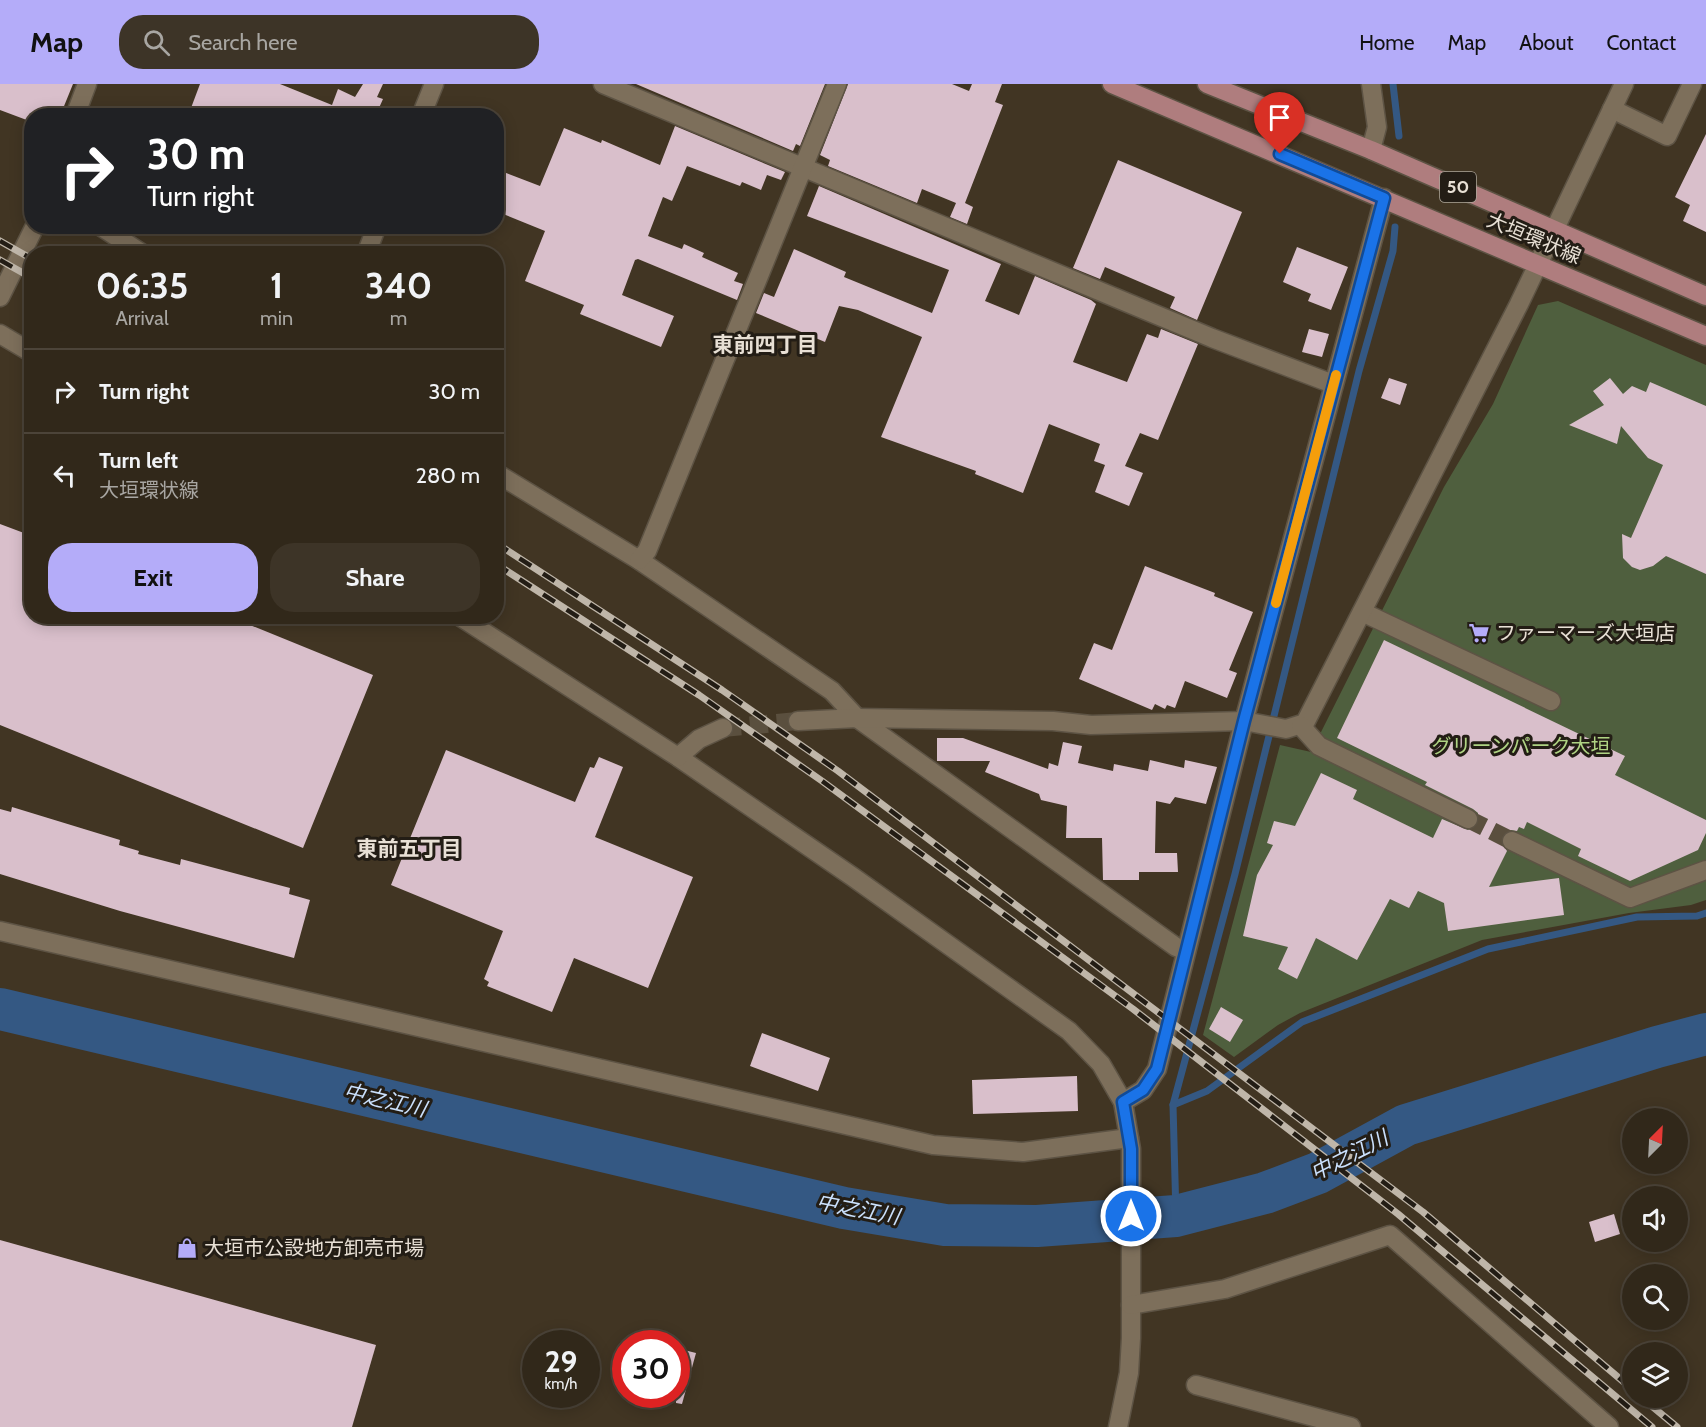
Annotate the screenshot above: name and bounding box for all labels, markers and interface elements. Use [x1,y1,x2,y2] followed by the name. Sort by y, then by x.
[119,15,539,69] search box
[30,25,83,59] text: Map
[140,26,173,59] icon: search
[188,29,297,56] text: Search here
[1359,30,1415,55] text: Home
[1448,30,1486,55] text: Map
[1519,30,1573,55] text: About
[1606,30,1676,55] text: Contact
[1254,92,1305,154] pin
[1263,101,1296,134] icon: arrive
[147,128,245,180] text: 30 m
[48,132,126,210] icon: right
[1440,172,1476,202] road number: 50
[147,180,254,213] text: Turn right
[1483,207,1585,269] street label: 大垣環状線
[96,263,188,307] text: 06:35
[270,263,283,307] text: 1
[365,263,432,307] text: 340
[115,306,169,330] text: Arrival
[260,306,293,330] text: min
[390,306,407,330] text: m
[713,332,818,357] district label: 東前四丁目
[48,375,81,408] icon: right
[99,378,189,405] text: Turn right
[428,378,480,405] text: 30 m
[99,447,178,474] text: Turn left
[48,459,81,492] icon: left
[416,462,480,489] text: 280 m
[99,478,199,502] text: 大垣環状線
[48,543,258,612] button: Exit
[270,543,480,612] button: Share
[1467,621,1491,645] supermarket icon: ファーマーズ大垣店
[1496,621,1675,645] place label: ファーマーズ大垣店
[1432,734,1611,758] park label: グリーンパーク大垣
[357,836,462,861] district label: 東前五丁目
[341,1078,431,1122] water label: 中之江川
[1622,1108,1688,1174] north arrow
[1622,1108,1688,1408] map controls
[1306,1124,1394,1185] water label: 中之江川
[1099,1184,1163,1248] position arrow
[1622,1186,1688,1252] button: sound
[814,1189,904,1230] water label: 中之江川
[175,1236,199,1260] shop icon: 大垣市公設地方卸売市場
[204,1236,424,1260] place label: 大垣市公設地方卸売市場
[1622,1264,1688,1330] button: search
[612,1330,690,1408] speed limit sign: 30
[1622,1342,1688,1408] button: layers
[545,1343,577,1380] text: 29
[545,1375,577,1393] text: km/h

